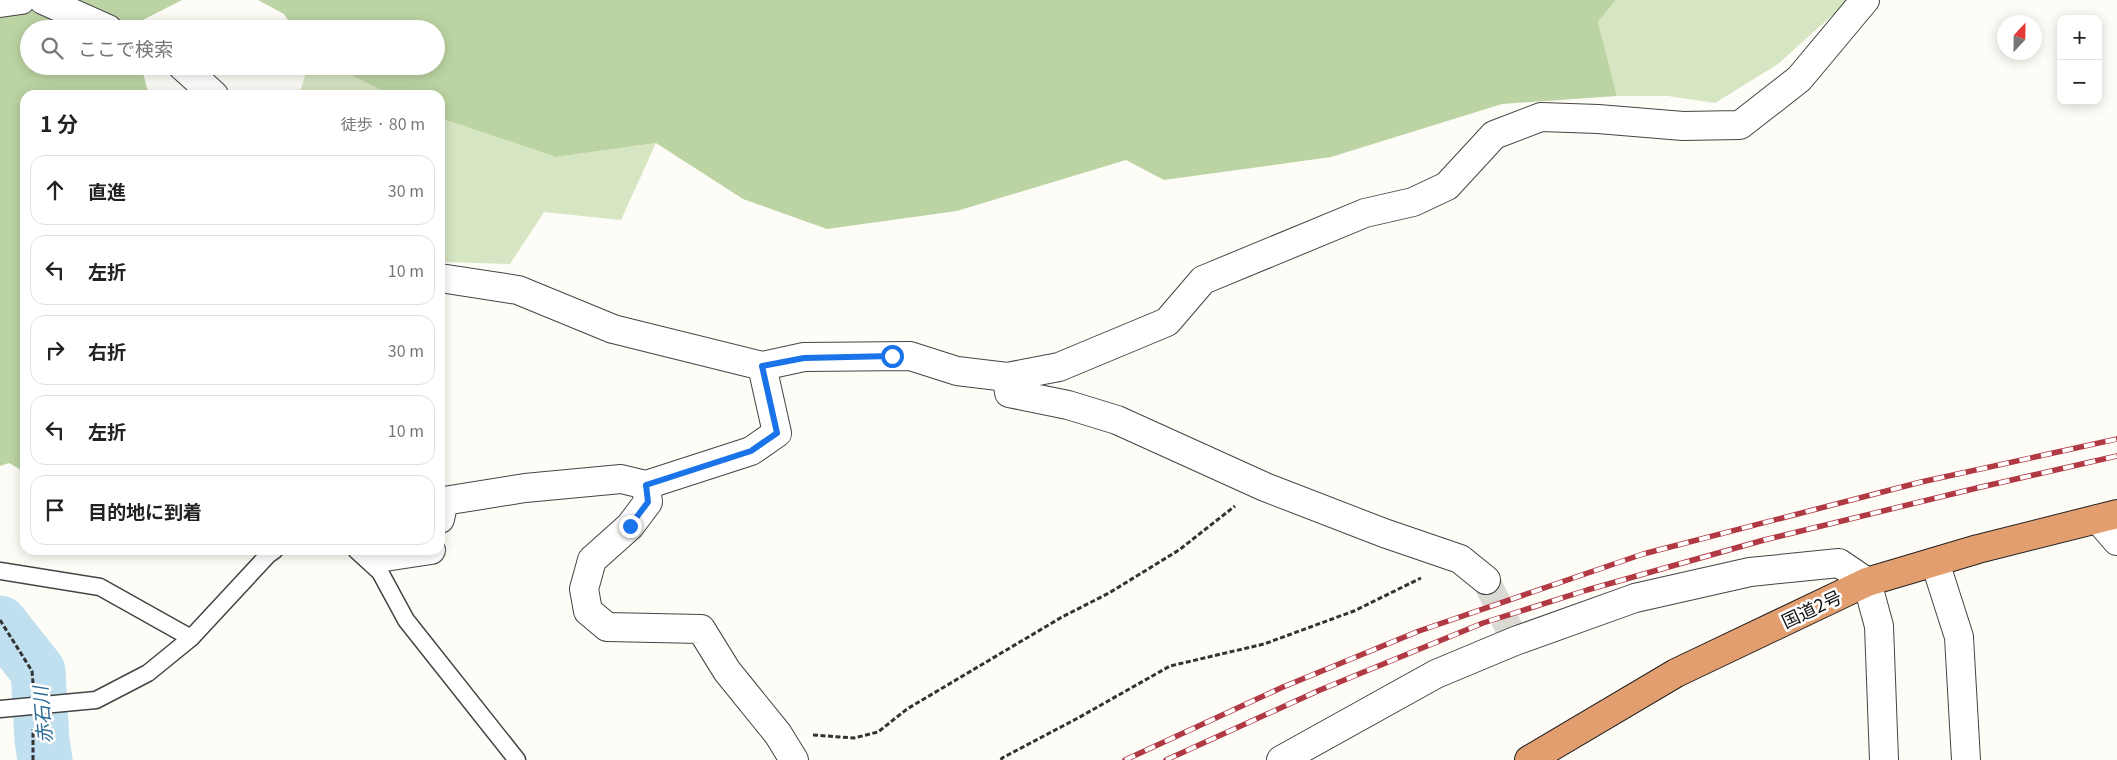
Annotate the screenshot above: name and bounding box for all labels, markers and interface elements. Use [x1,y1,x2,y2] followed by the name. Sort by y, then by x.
[1997,15,2042,60] north arrow
[2057,15,2102,105] map controls
[2057,15,2102,60] button: +
[20,20,445,75] search box
[38,34,66,62] icon: search
[78,34,173,61] text: ここで検索
[2057,60,2102,105] button: −
[40,108,78,138] text: 1 分
[341,111,425,135] text: 徒歩 · 80 m
[41,176,69,204] icon: ahead
[88,177,126,204] text: 直進
[388,178,424,202] text: 30 m
[41,256,69,284] icon: left
[88,257,126,284] text: 左折
[388,258,424,282] text: 10 m
[41,336,69,364] icon: right
[88,337,126,364] text: 右折
[388,338,424,362] text: 30 m
[881,345,904,368] route start
[41,416,69,444] icon: left
[88,417,126,444] text: 左折
[388,418,424,442] text: 10 m
[41,496,69,524] icon: arrive
[88,497,202,524] text: 目的地に到着
[619,515,642,538] route end
[1777,583,1845,633] street label: 国道2号
[25,683,57,745] water label: 赤石川

